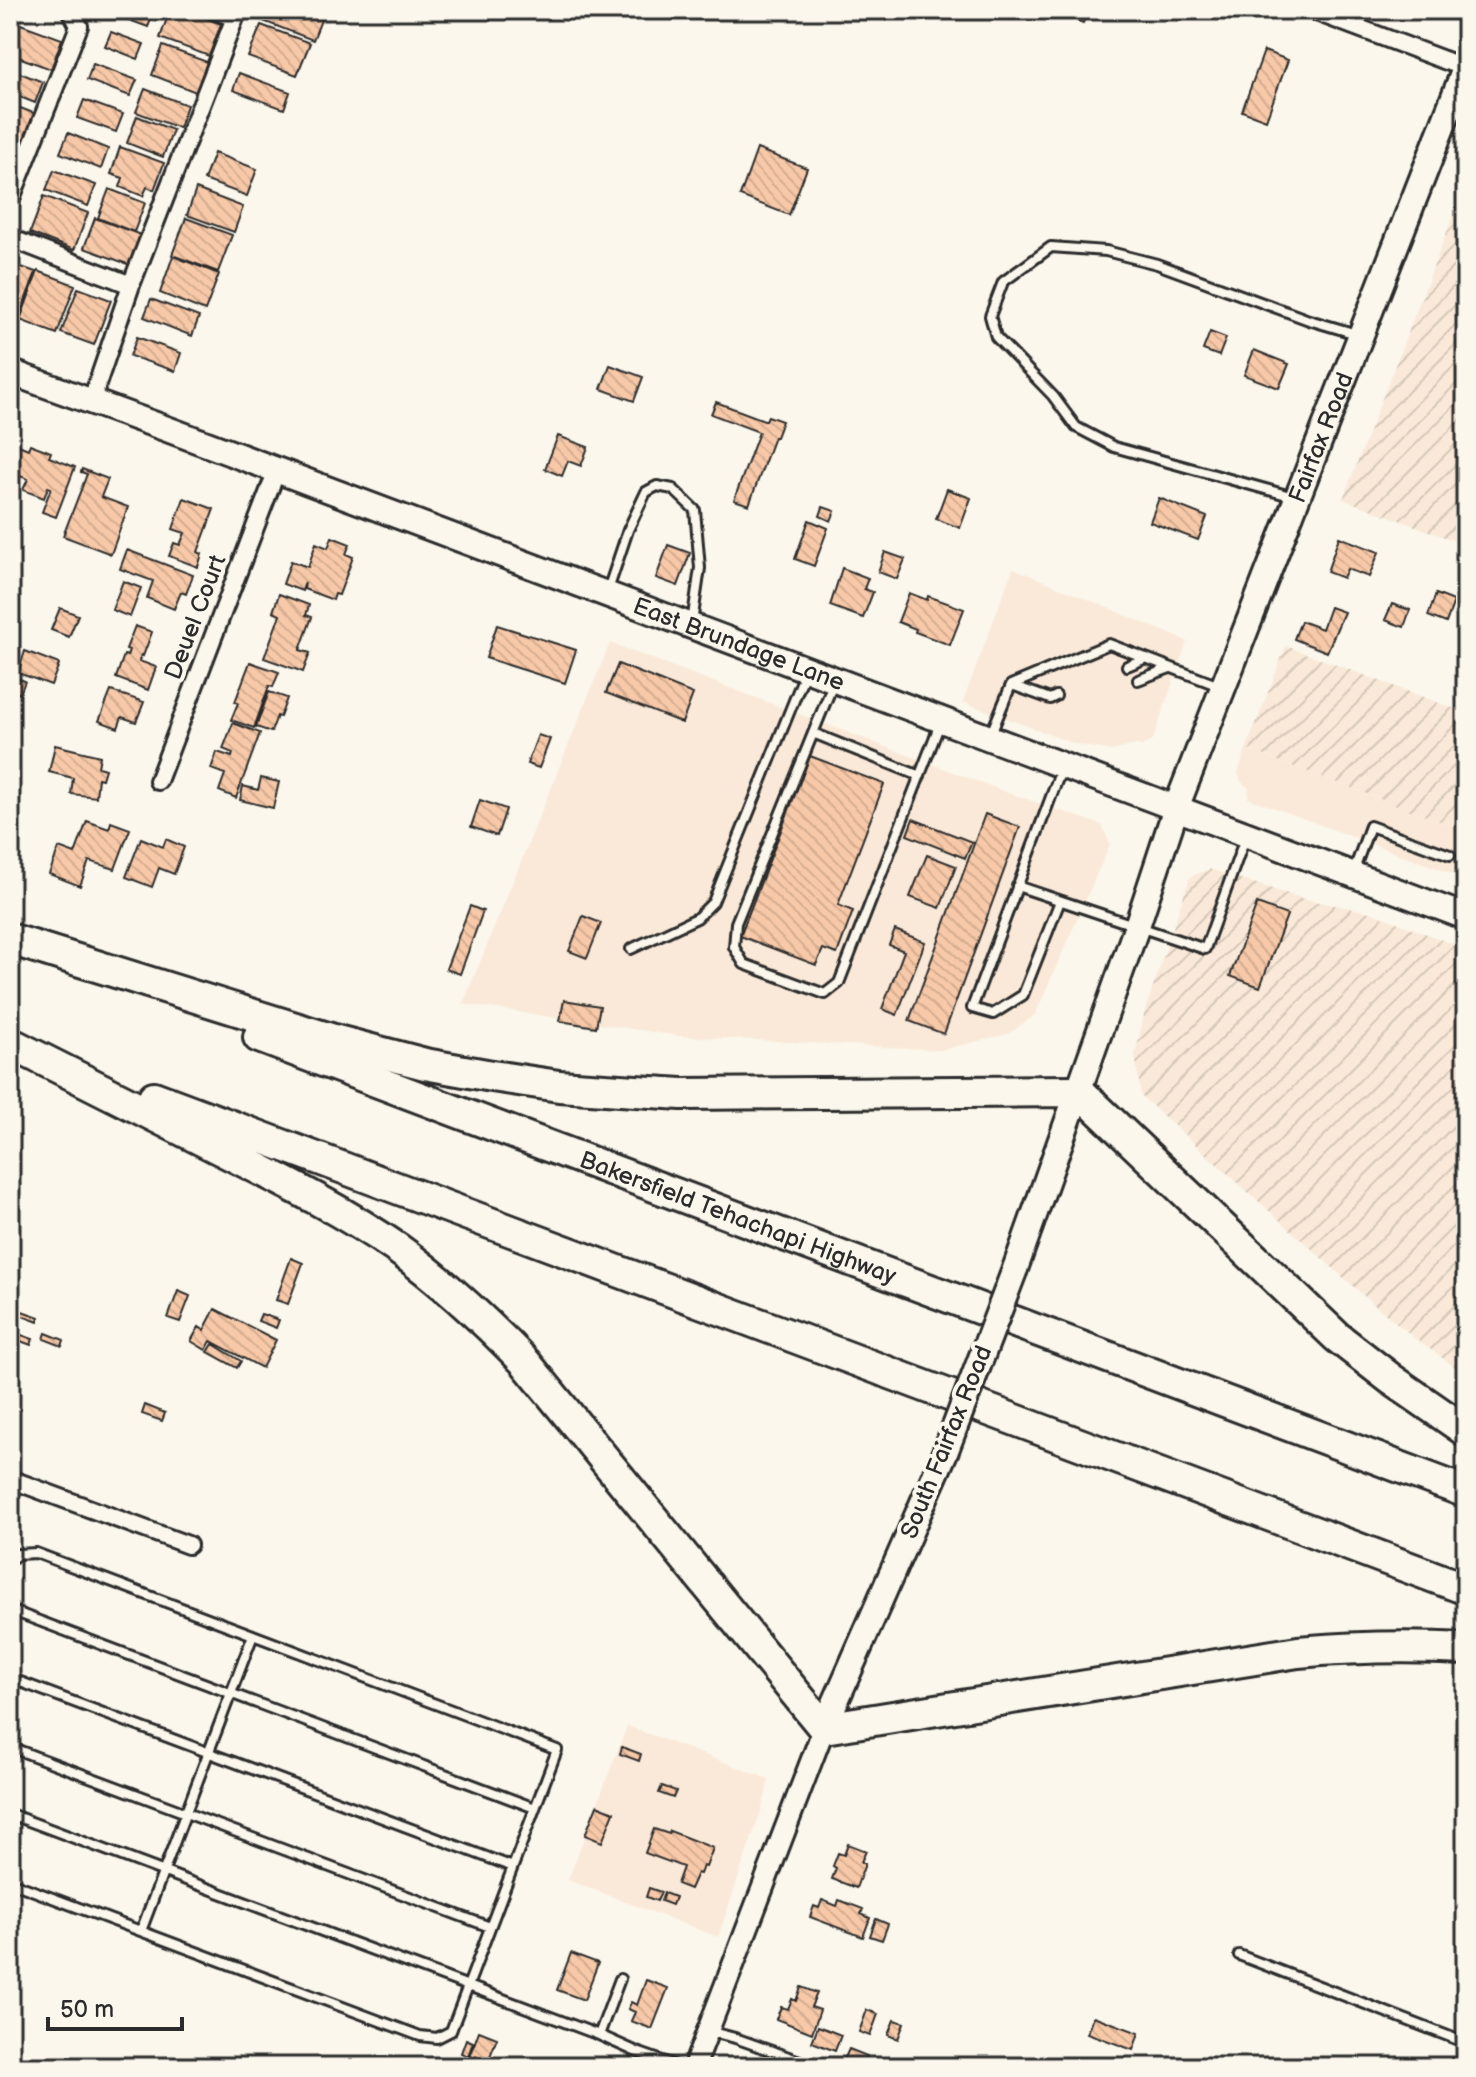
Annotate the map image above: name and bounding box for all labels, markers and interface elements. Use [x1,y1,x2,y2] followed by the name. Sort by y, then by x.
[1283,369,1360,507] street label: Fairfax Road
[158,550,233,684] street label: Deuel Court
[629,591,849,697] street label: East Brundage Lane
[576,1145,900,1291] street label: Bakersfield Tehachapi Highway
[894,1341,998,1543] street label: South Fairfax Road
[48,1981,182,2031] scale bar
[60,1995,114,2024] text: 50 m

